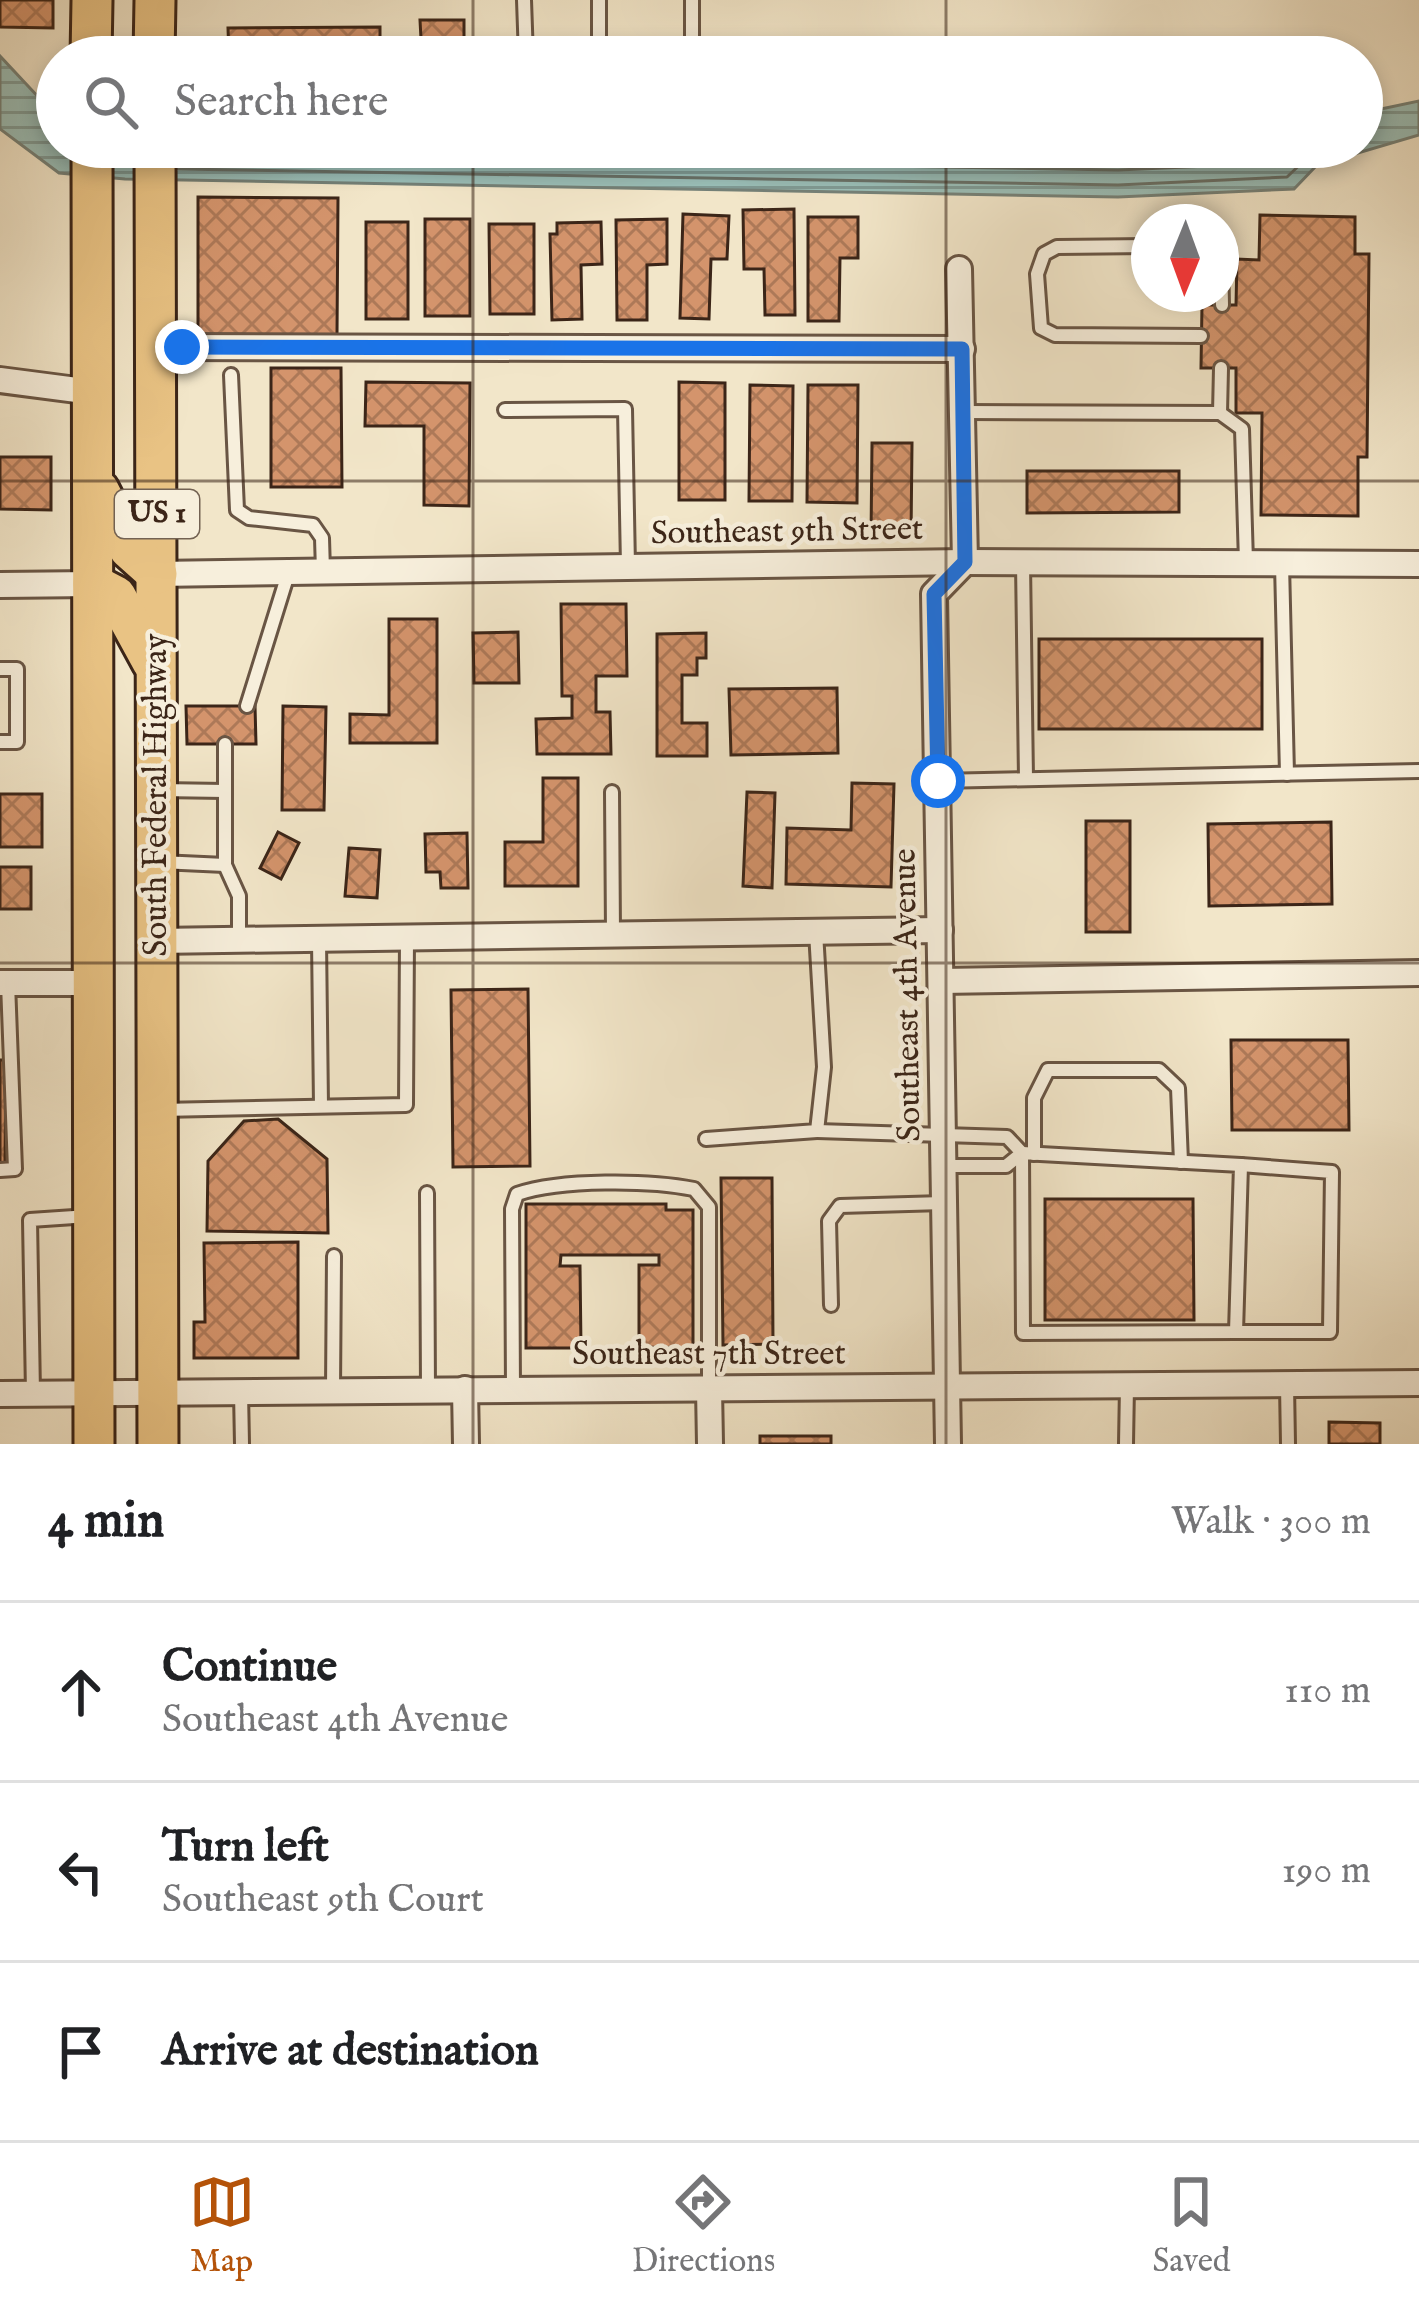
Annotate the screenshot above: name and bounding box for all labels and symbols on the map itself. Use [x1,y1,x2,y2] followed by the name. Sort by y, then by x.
[1131,204,1239,312] north arrow
[155,320,209,374] route end
[115,490,199,538] road number: US 1
[650,509,924,555] street label: Southeast 9th Street
[136,633,178,956] street label: South Federal Highway
[911,754,965,808] route start
[884,848,932,1142] street label: Southeast 4th Avenue
[572,1334,846,1376] street label: Southeast 7th Street

